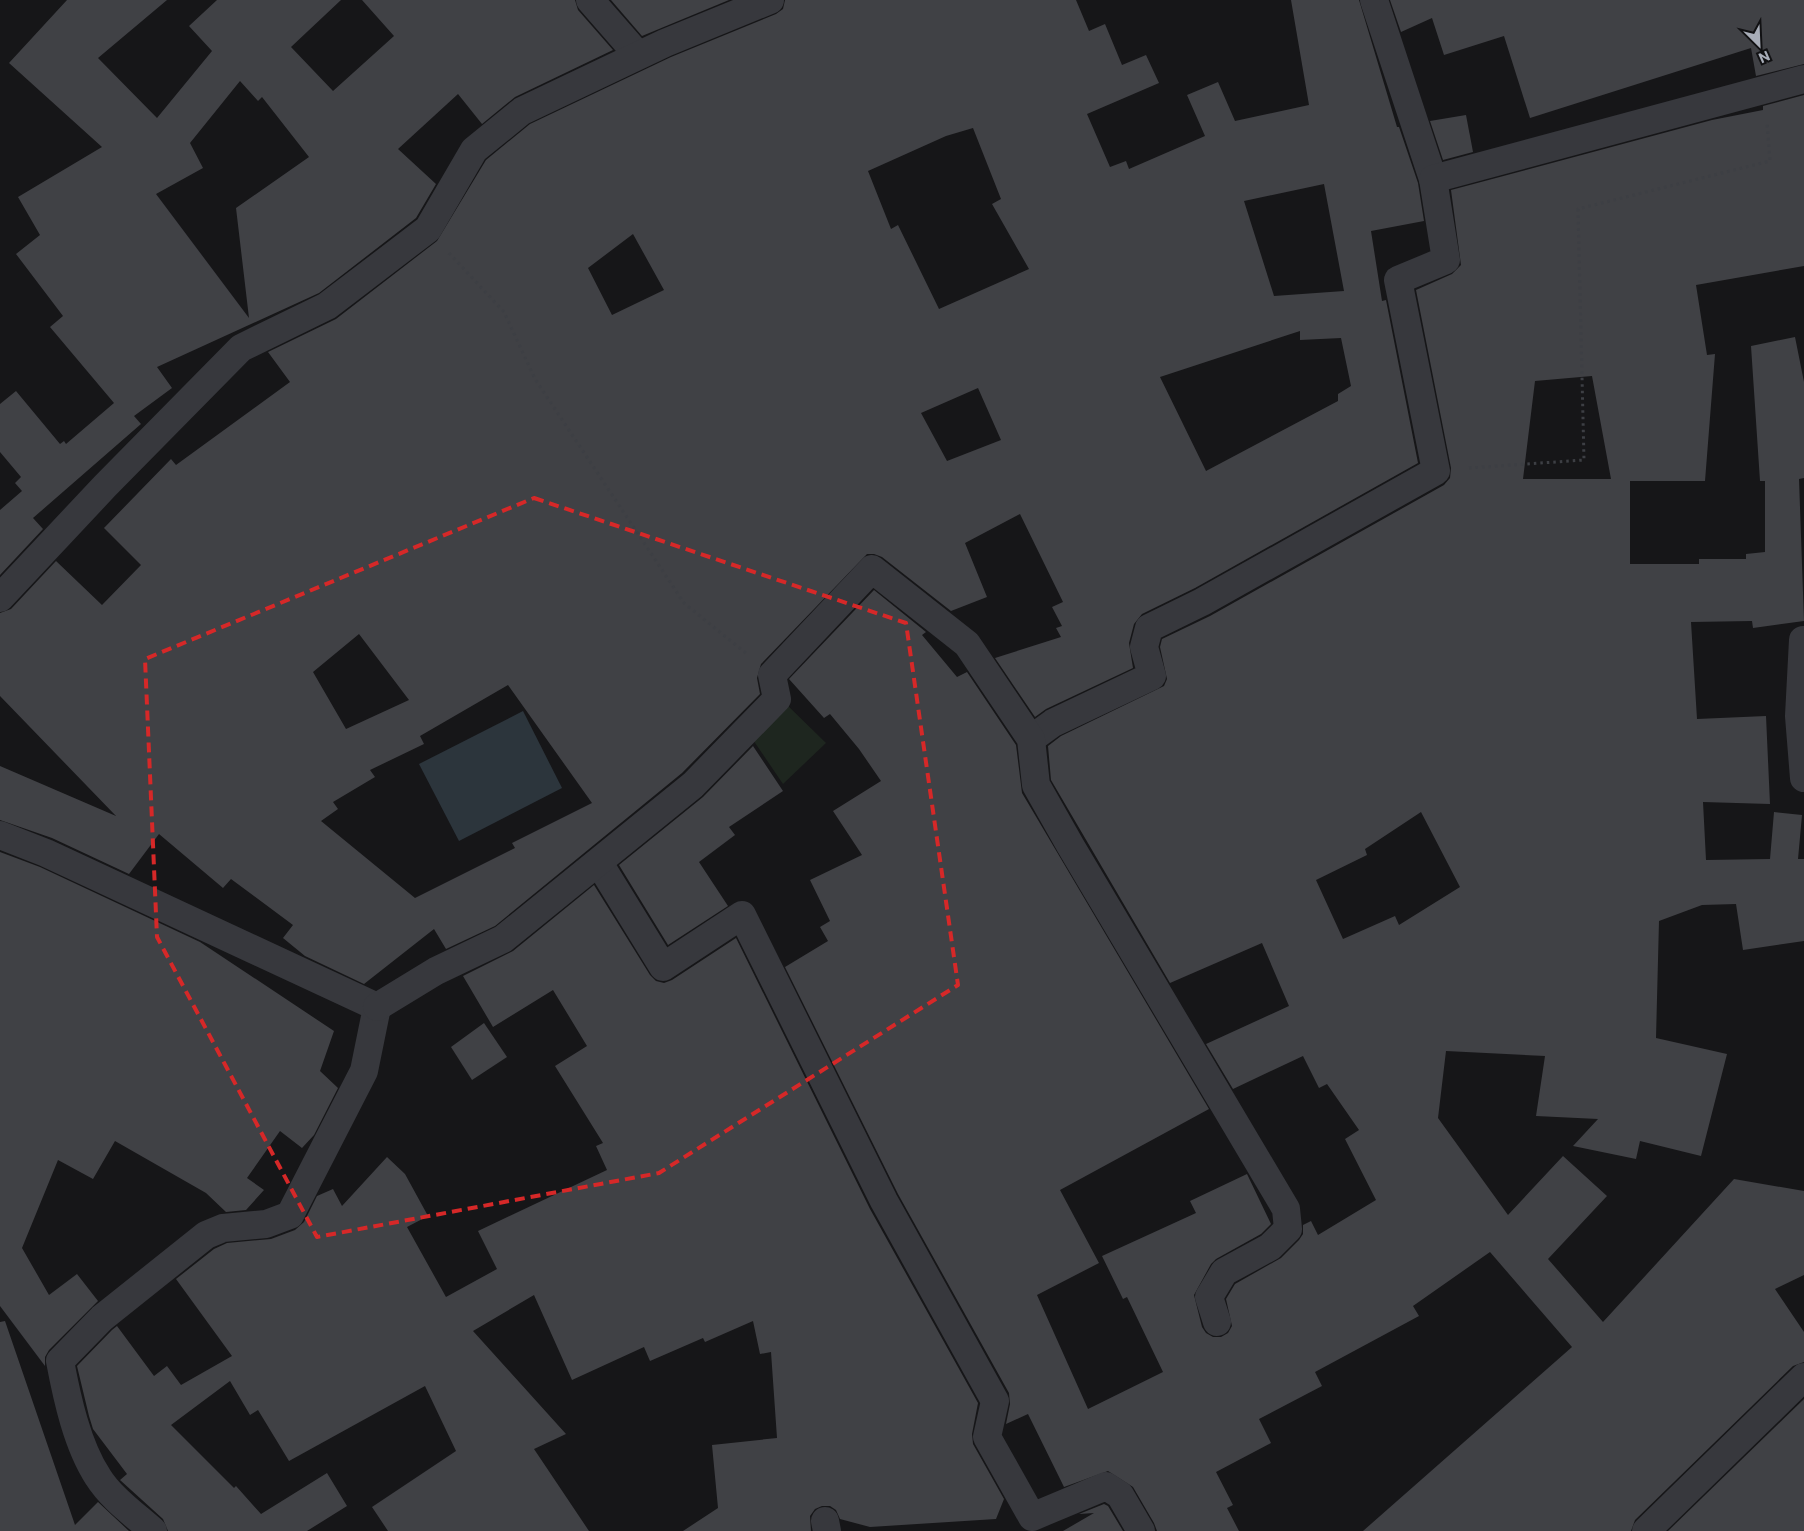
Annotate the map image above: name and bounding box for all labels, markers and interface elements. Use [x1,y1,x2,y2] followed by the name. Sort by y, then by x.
[1734,20,1784,70] north arrow
[1756,47,1773,67] text: N

